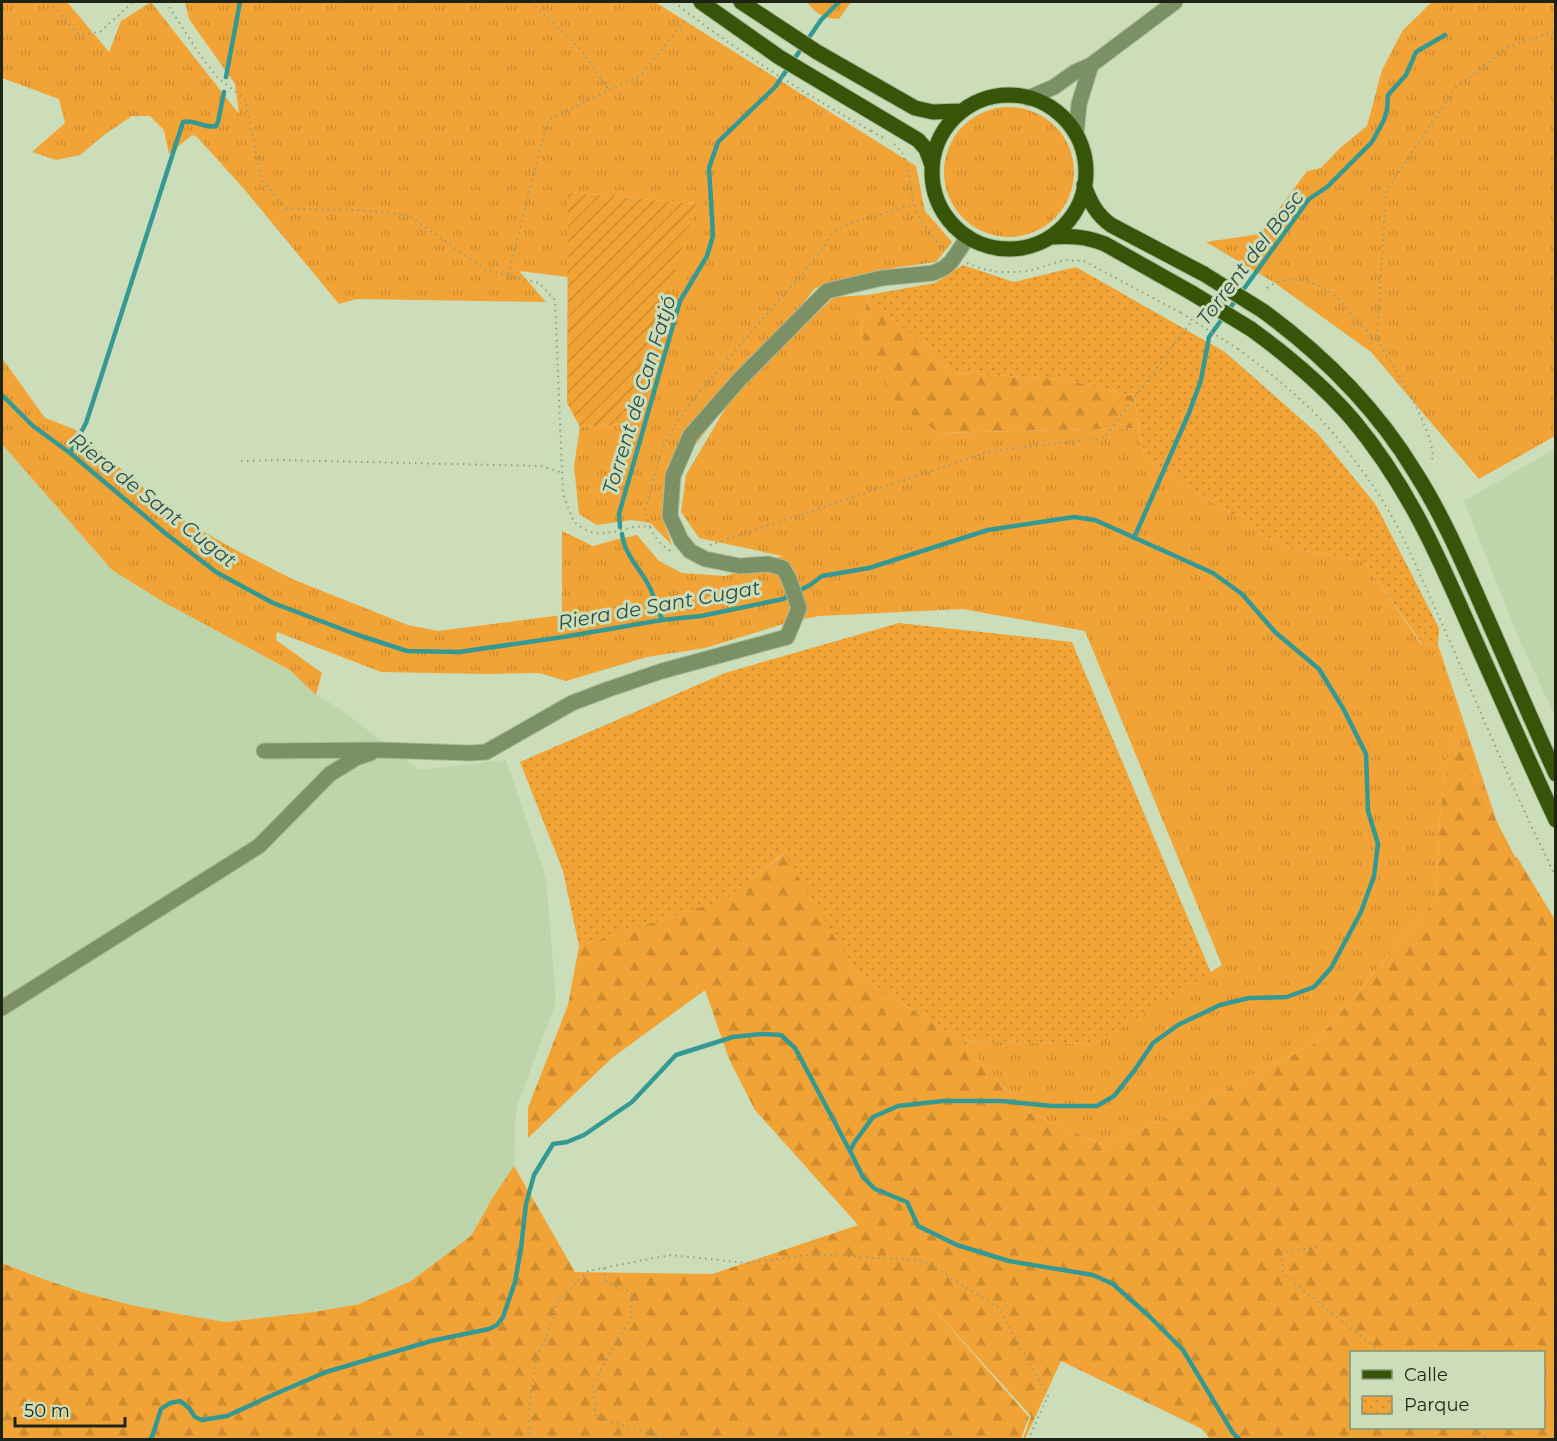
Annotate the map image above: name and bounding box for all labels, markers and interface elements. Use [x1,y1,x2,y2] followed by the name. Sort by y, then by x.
[1192,185,1309,330] water label: Torrent del Bosc
[597,293,681,497] water label: Torrent de Can Fatjó
[65,427,241,573] water label: Riera de Sant Cugat
[556,575,762,635] water label: Riera de Sant Cugat
[1350,1351,1545,1429] legend
[1404,1364,1448,1386] text: Calle
[15,1390,124,1428] scale bar
[1404,1394,1470,1416] text: Parque
[24,1400,70,1422] text: 50 m

